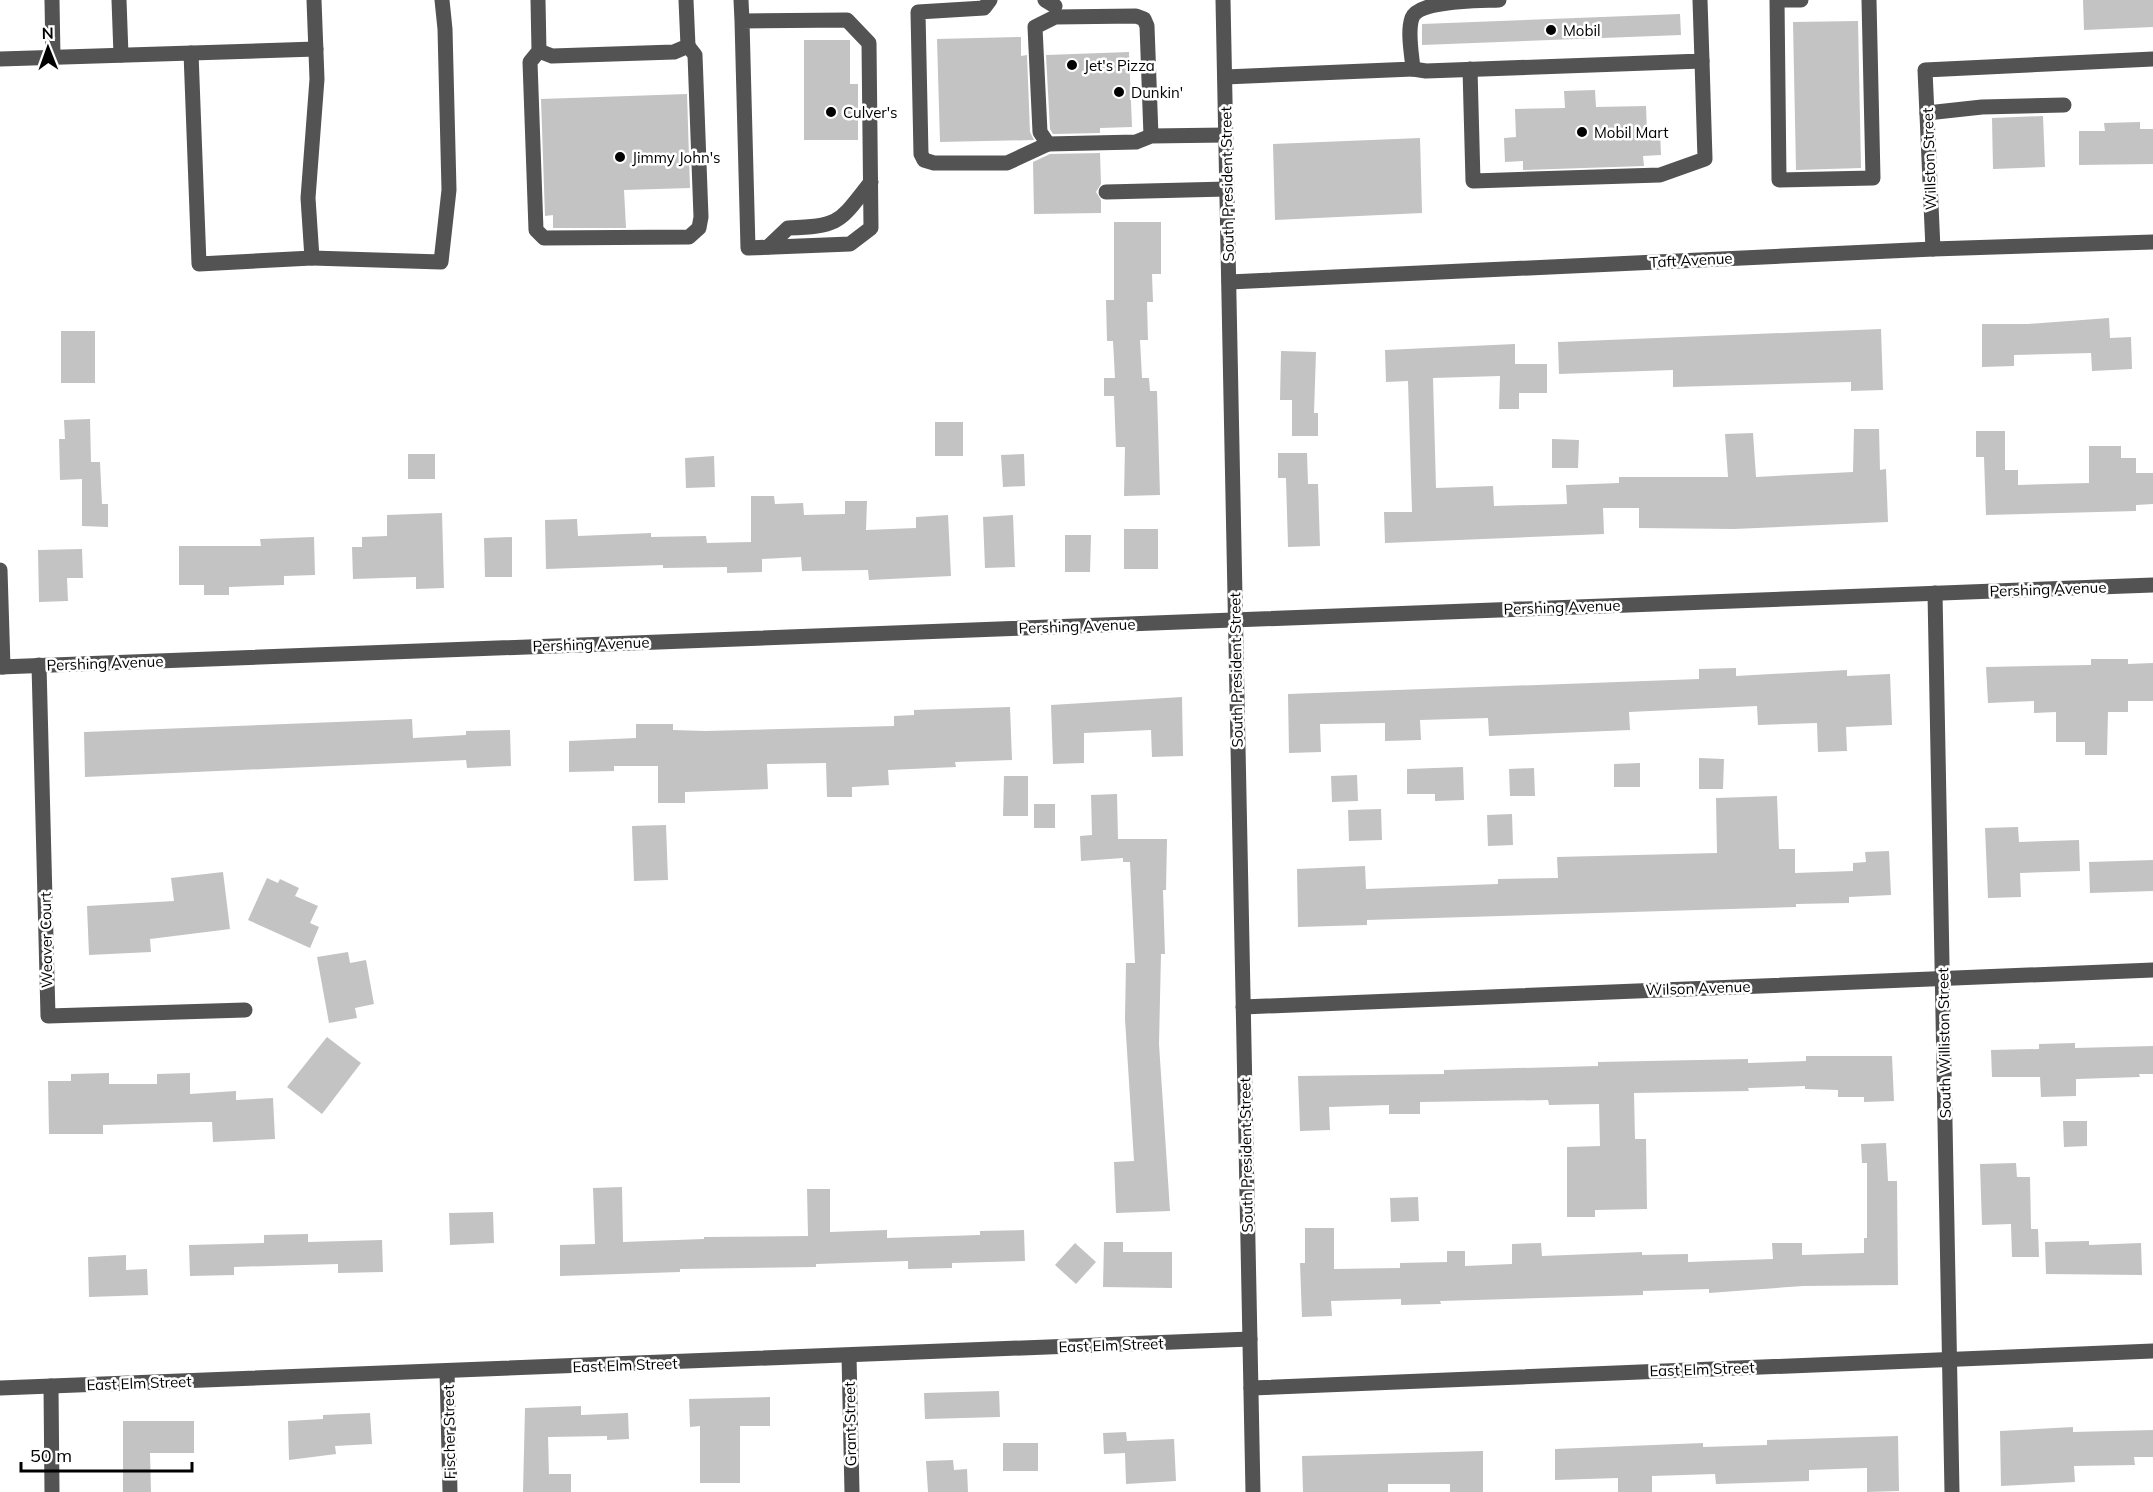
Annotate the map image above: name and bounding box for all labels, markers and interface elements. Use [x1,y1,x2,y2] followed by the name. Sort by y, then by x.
[18,18,78,78] north arrow
[1563,21,1601,40] place label: Mobil
[42,23,54,43] text: N
[1544,23,1558,37] marker: Mobil
[1084,56,1155,75] place label: Jet's Pizza
[1065,58,1079,72] marker: Jet's Pizza
[1131,83,1183,102] place label: Dunkin'
[1112,85,1126,99] marker: Dunkin'
[843,103,898,122] place label: Culver's
[824,105,838,119] marker: Culver's
[1216,106,1238,262] street label: South President Street
[1918,107,1940,211] street label: Willston Street
[1594,123,1668,142] place label: Mobil Mart
[1575,125,1589,139] marker: Mobil Mart
[632,148,721,167] place label: Jimmy John's
[613,150,627,164] marker: Jimmy John's
[1649,248,1733,272] street label: Taft Avenue
[1989,577,2107,601] street label: Pershing Avenue
[1225,592,1247,748] street label: South President Street
[1503,595,1621,619] street label: Pershing Avenue
[1018,614,1136,638] street label: Pershing Avenue
[532,632,650,656] street label: Pershing Avenue
[46,651,164,675] street label: Pershing Avenue
[36,892,56,988] street label: Weaver Court
[1933,967,1955,1119] street label: South Williston Street
[1645,977,1751,999] street label: Wilson Avenue
[1235,1077,1257,1233] street label: South President Street
[1058,1334,1164,1356] street label: East Elm Street
[572,1354,678,1376] street label: East Elm Street
[1649,1358,1755,1380] street label: East Elm Street
[86,1372,192,1394] street label: East Elm Street
[840,1381,860,1467] street label: Grant Street
[439,1385,459,1479] street label: Fischer Street
[21,1435,192,1473] scale bar
[30,1444,72,1467] text: 50 m

